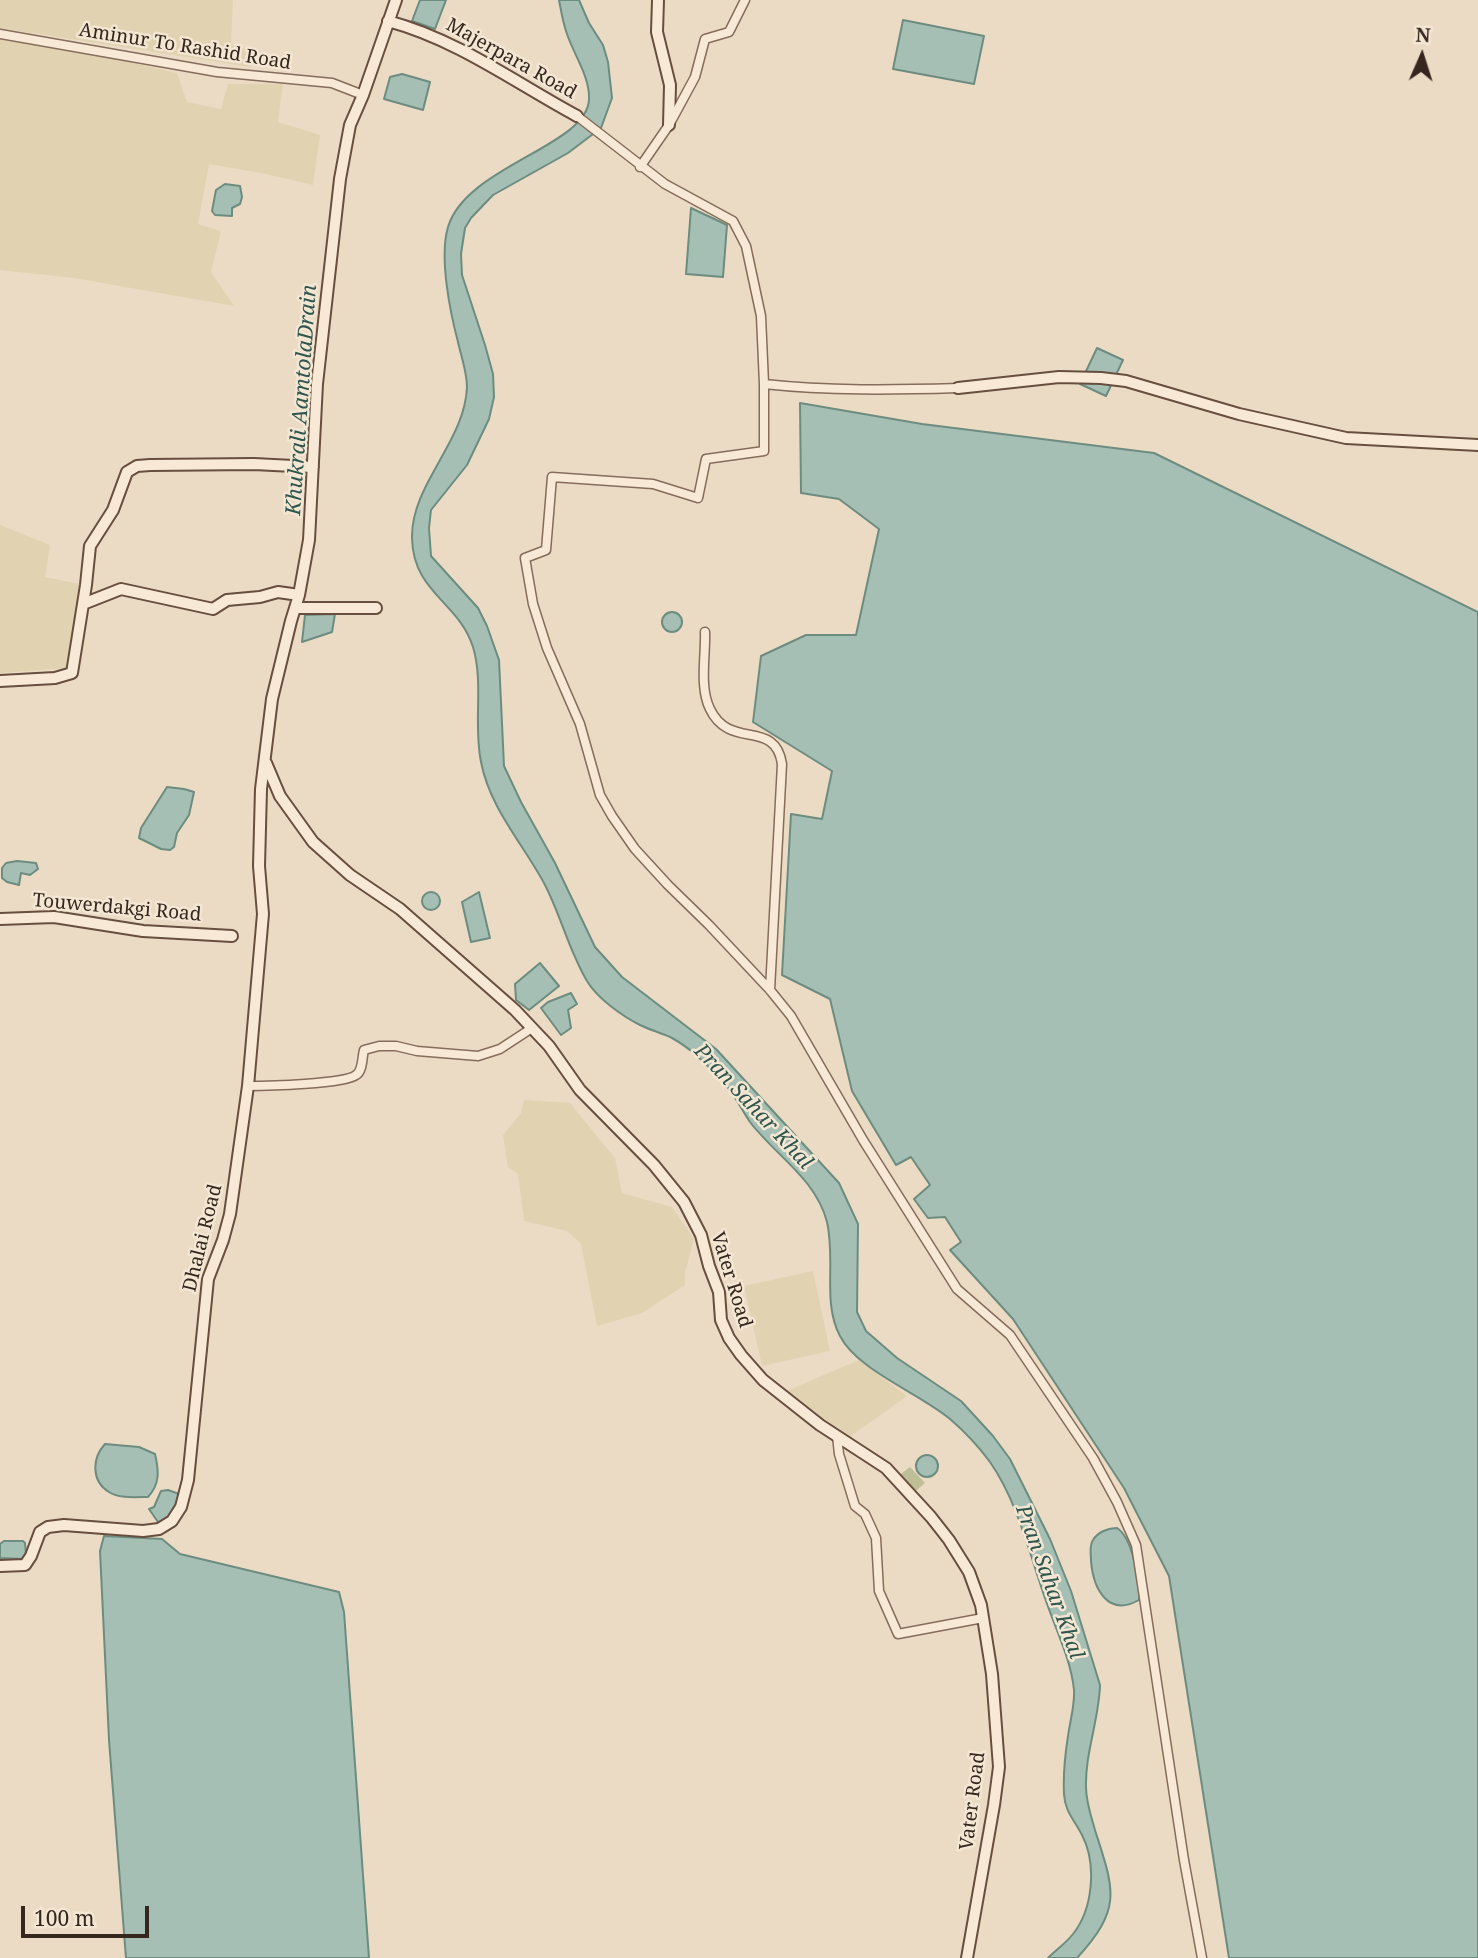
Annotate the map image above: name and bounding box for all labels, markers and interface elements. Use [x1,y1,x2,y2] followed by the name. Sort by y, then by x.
[442,14,580,104] street label: Majerpara Road
[77,19,293,75] street label: Aminur To Rashid Road
[1387,21,1457,91] north arrow
[1415,22,1431,48] text: N
[281,284,323,516] water label: Khukrali AamtolaDrain
[32,889,202,927] street label: Touwerdakgi Road
[689,1039,817,1175] water label: Pran Sahar Khal
[179,1182,227,1294] street label: Dhalai Road
[706,1229,756,1331] street label: Vater Road
[1009,1502,1089,1662] water label: Pran Sahar Khal
[956,1751,990,1851] street label: Vater Road
[24,1892,152,1936] scale bar
[34,1904,95,1932] text: 100 m

